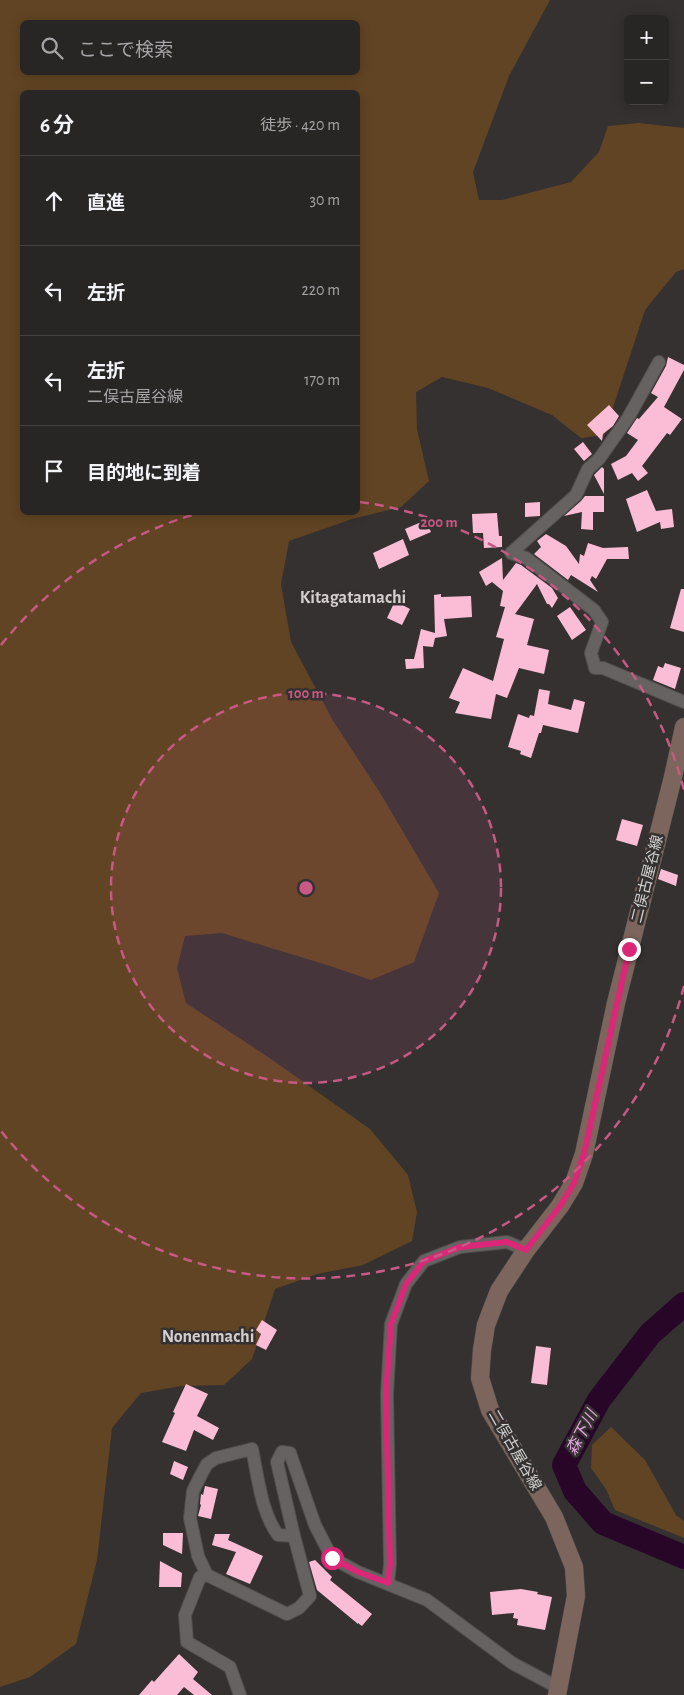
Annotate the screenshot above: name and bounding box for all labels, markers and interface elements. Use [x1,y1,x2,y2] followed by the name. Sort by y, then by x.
[624,15,669,105] map controls
[624,15,669,60] button: +
[20,20,360,75] search box
[38,34,66,62] icon: search
[78,41,173,60] text: ここで検索
[624,60,669,105] button: −
[40,115,74,136] text: 6 分
[260,117,340,133] text: 徒歩 · 420 m
[40,187,68,215] icon: ahead
[310,192,340,208] text: 30 m
[87,194,125,213] text: 直進
[40,277,68,305] icon: left
[302,282,340,298] text: 220 m
[87,284,125,303] text: 左折
[87,362,125,381] text: 左折
[40,367,68,395] icon: left
[304,372,340,388] text: 170 m
[87,389,183,405] text: 二俣古屋谷線
[40,457,68,485] icon: arrive
[87,464,201,483] text: 目的地に到着
[420,515,458,530] text: 200 m
[300,589,406,607] district label: Kitagatamachi
[288,686,324,701] text: 100 m
[628,833,666,925] street label: 二俣古屋谷線
[297,879,315,897] centre of rings
[618,938,641,961] route end
[162,1328,254,1346] district label: Nonenmachi
[563,1405,601,1457] water label: 森下川
[486,1407,544,1493] street label: 二俣古屋谷線
[321,1547,344,1570] route start

